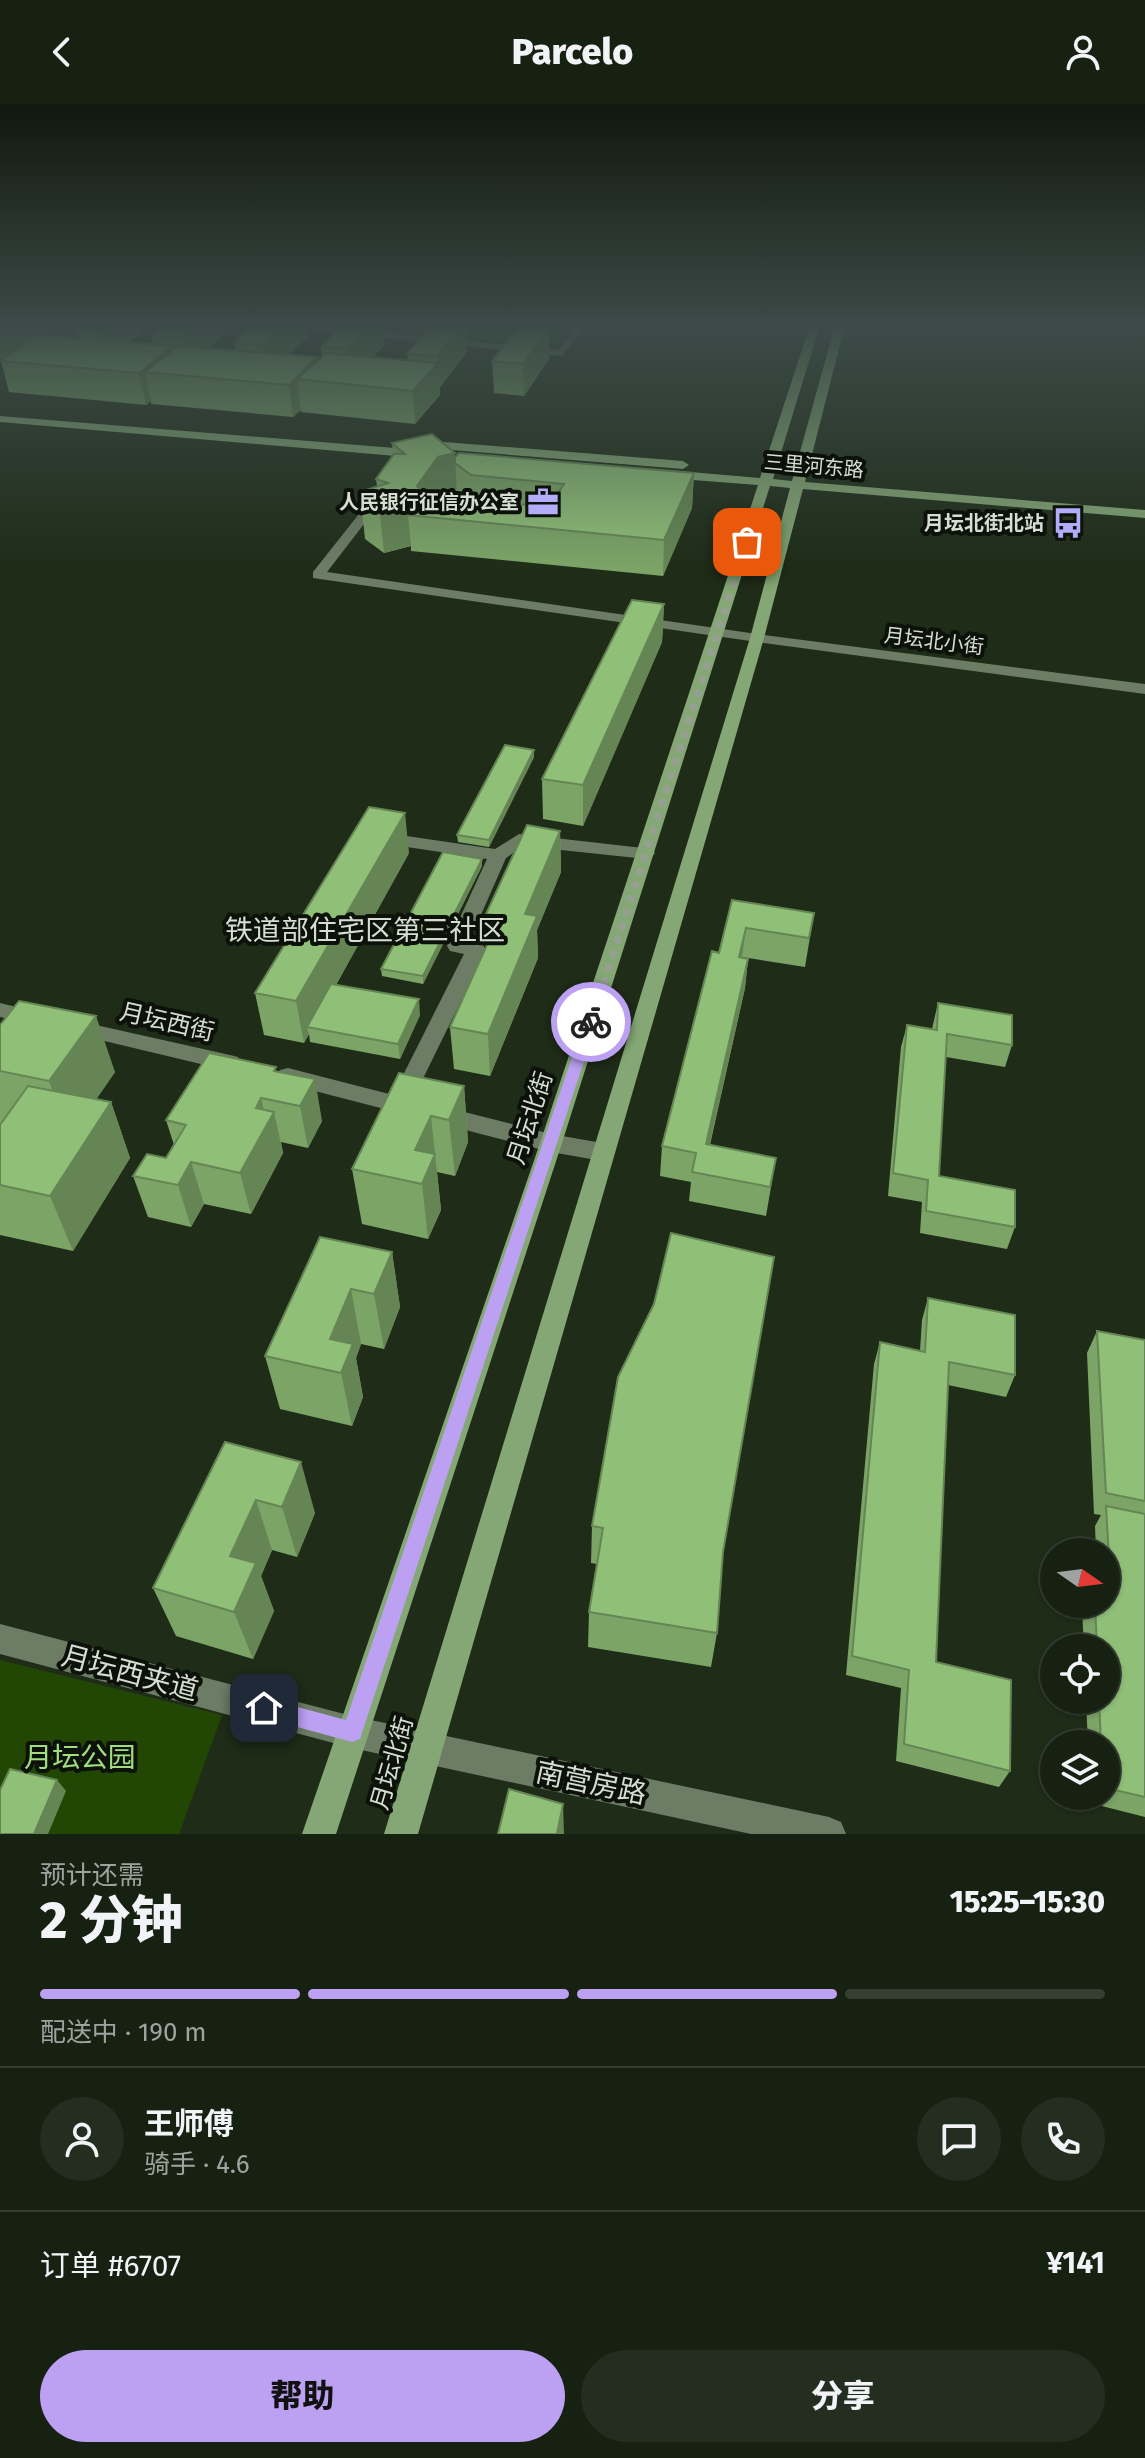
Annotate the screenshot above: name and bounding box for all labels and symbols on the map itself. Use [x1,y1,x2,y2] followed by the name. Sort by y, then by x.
[763,450,865,482] street label: 三里河东路
[526,485,560,519] office icon: 人民银行征信办公室
[339,490,519,514] place label: 人民银行征信办公室
[1051,506,1085,540] bus stop icon: 月坛北街北站
[713,508,781,576] pin
[924,511,1044,535] place label: 月坛北街北站
[883,623,985,659] street label: 月坛北小街
[225,914,505,947] district label: 铁道部住宅区第三社区
[551,982,631,1062] courier
[117,998,217,1046] street label: 月坛西街
[502,1068,558,1168] street label: 月坛北街
[1040,1538,1120,1618] north arrow
[58,1639,202,1707] street label: 月坛西夹道
[230,1674,298,1742] pin
[365,1713,419,1813] street label: 月坛北街
[24,1741,136,1774] park label: 月坛公园
[533,1755,649,1811] street label: 南营房路

